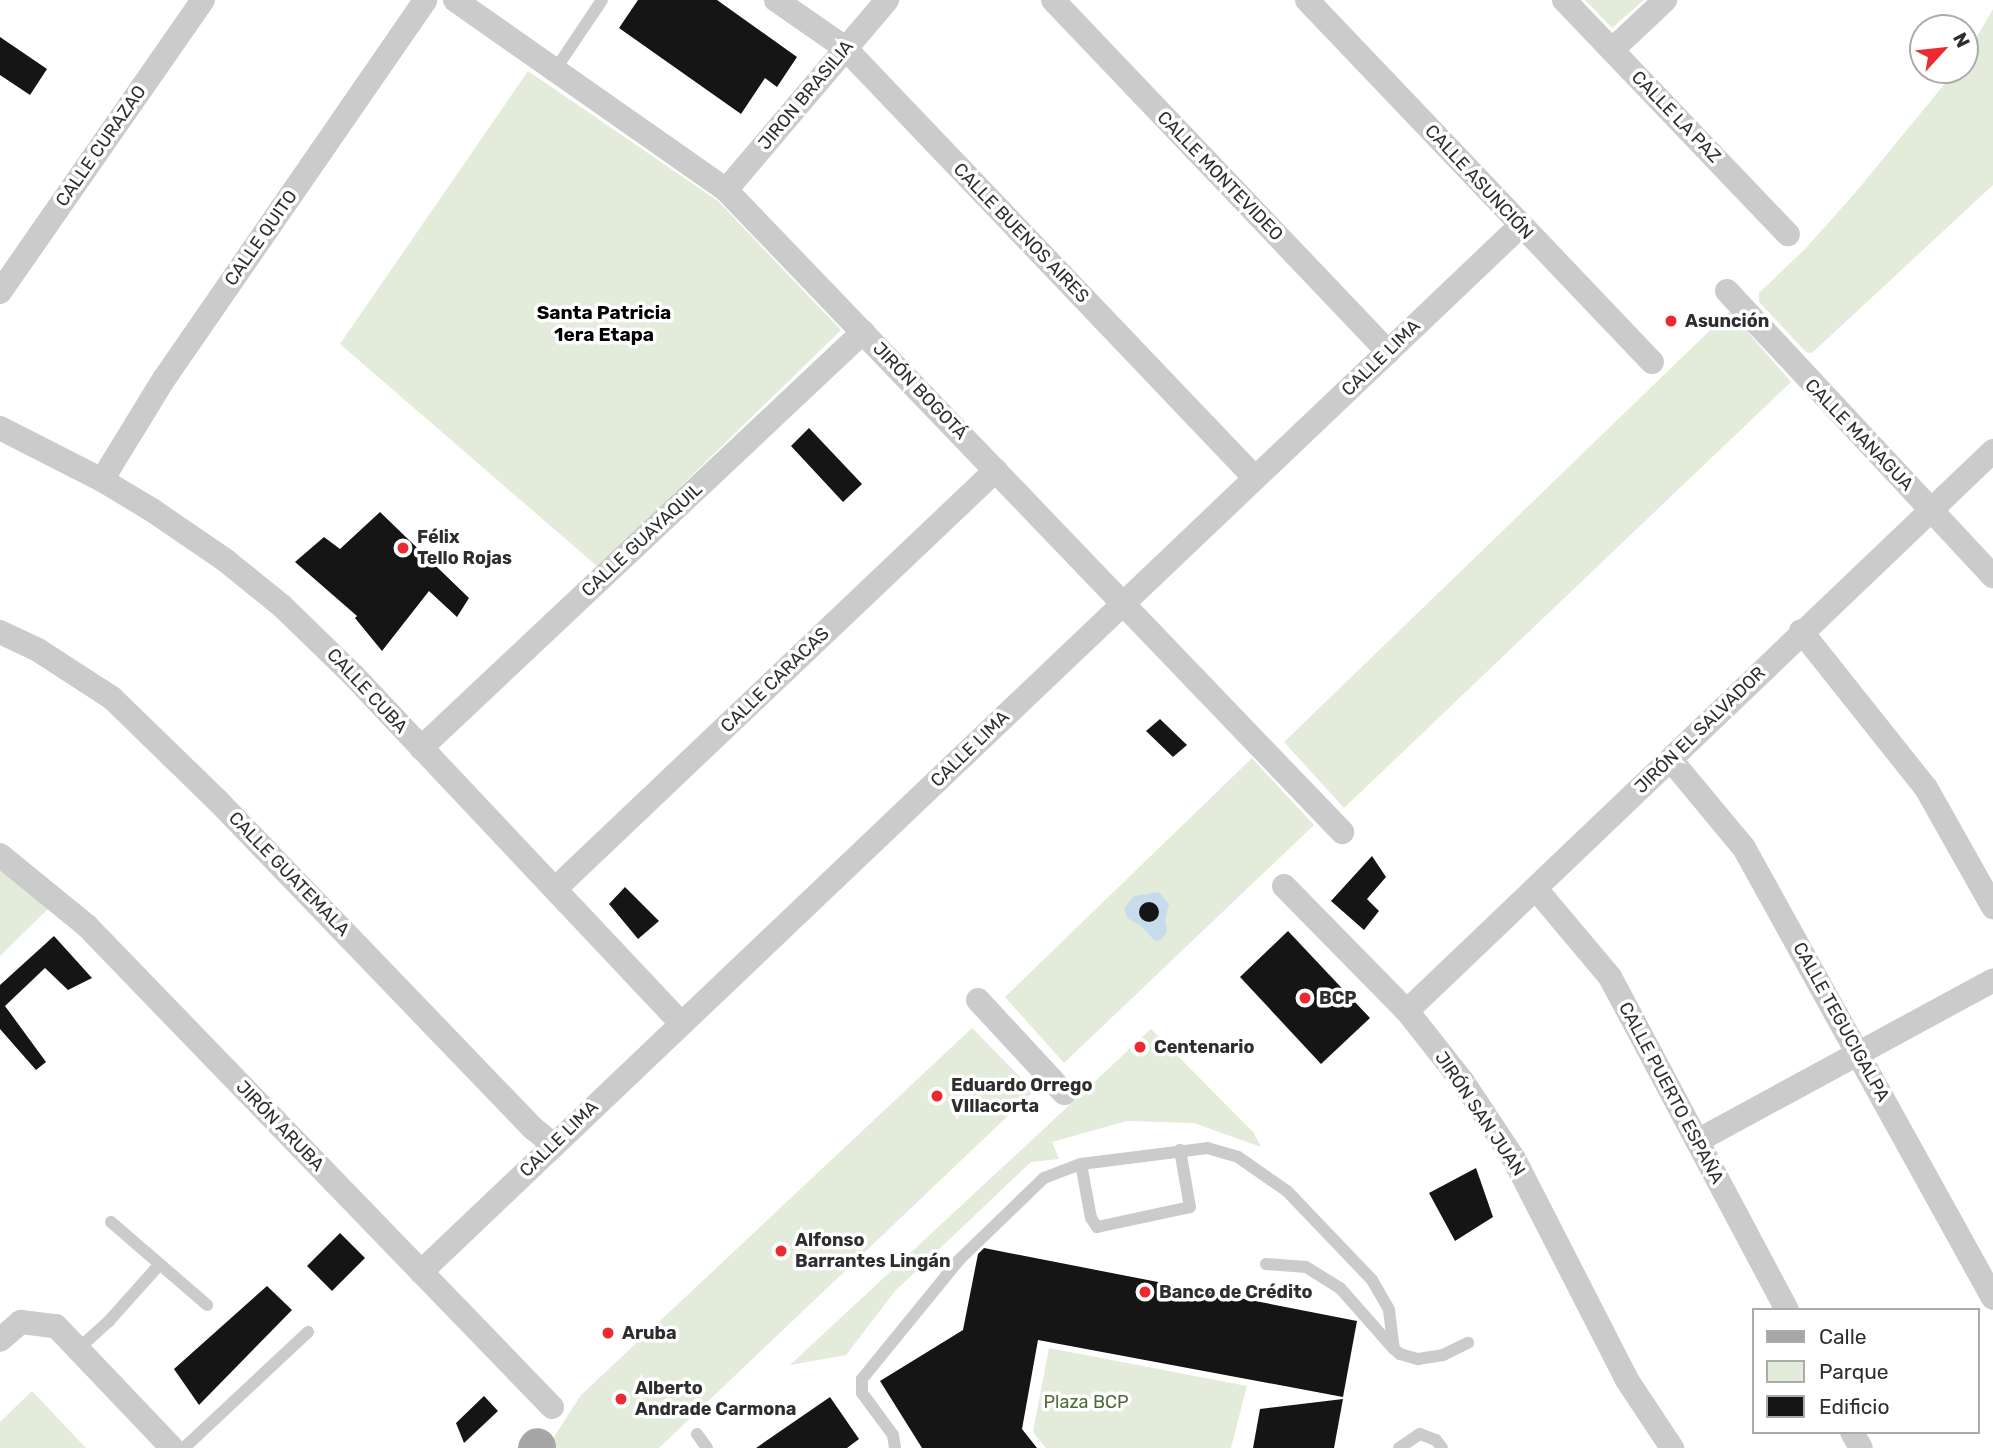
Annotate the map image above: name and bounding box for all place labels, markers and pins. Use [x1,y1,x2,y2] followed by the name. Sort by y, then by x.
[1685,310,1769,332] place label: Asunción
[1663,313,1679,329] marker: Asunción
[417,527,512,570] place label: Félix Tello Rojas
[395,540,411,556] marker: Félix Tello Rojas
[1319,987,1356,1009] place label: BCP
[1297,990,1313,1006] marker: BCP
[1154,1036,1254,1058] place label: Centenario
[1132,1039,1148,1055] marker: Centenario
[951,1075,1092,1118] place label: Eduardo Orrego VIllacorta
[929,1088,945,1104] marker: Eduardo Orrego VIllacorta
[795,1230,951,1272] place label: Alfonso Barrantes Lingán
[773,1243,789,1259] marker: Alfonso Barrantes Lingán
[1159,1281,1313,1303] place label: Banco de Crédito
[1137,1284,1153,1300] marker: Banco de Crédito
[622,1322,677,1344] place label: Aruba
[600,1325,616,1341] marker: Aruba
[635,1378,796,1420] place label: Alberto Andrade Carmona
[613,1391,629,1407] marker: Alberto Andrade Carmona

